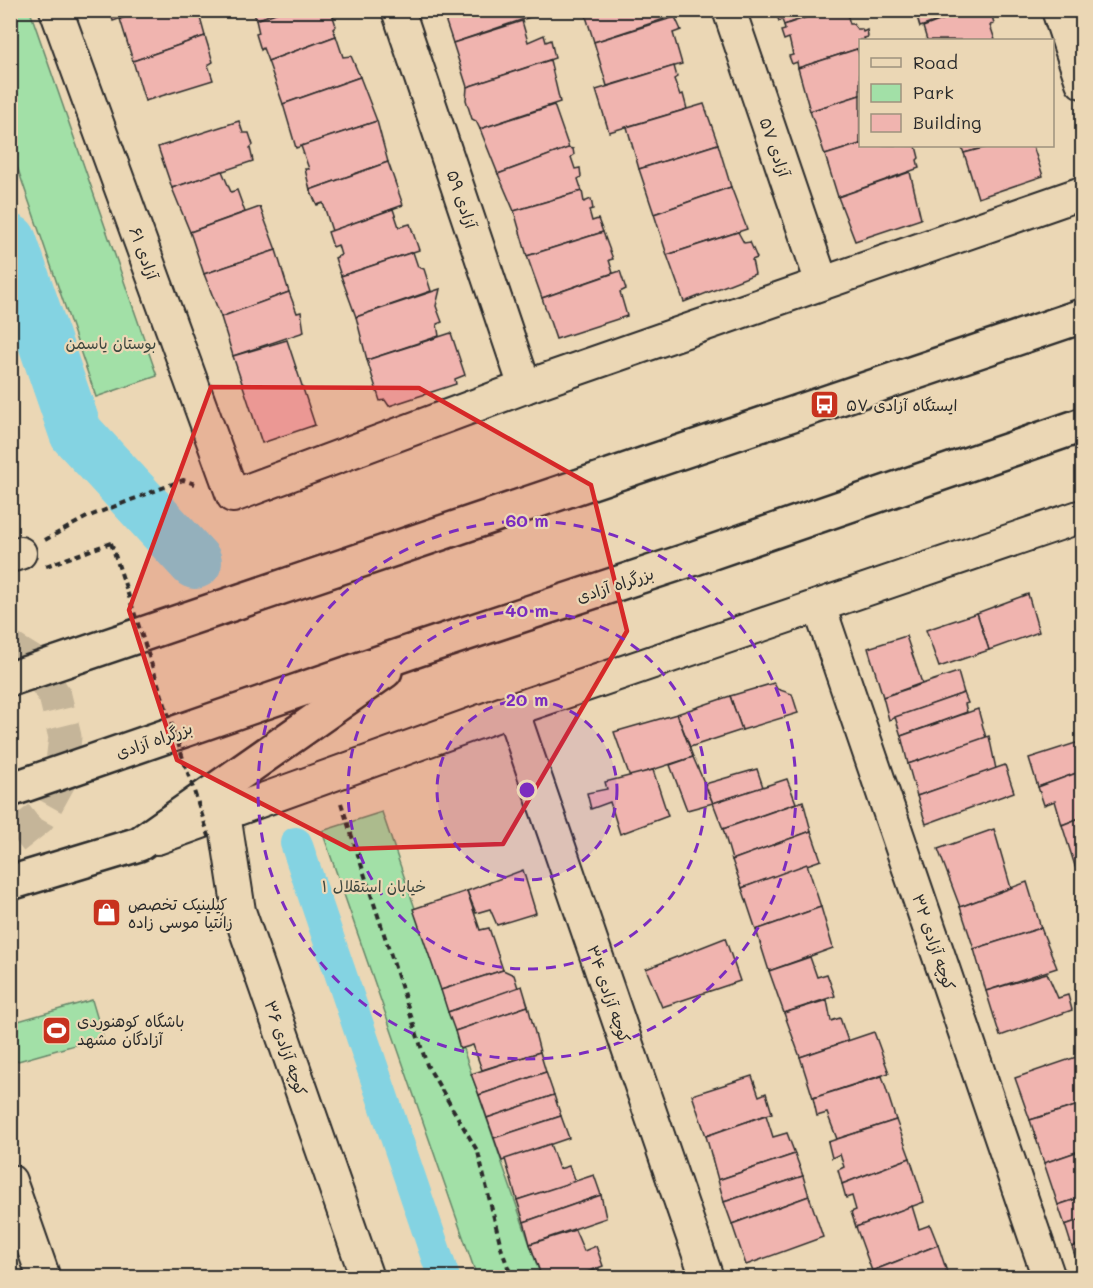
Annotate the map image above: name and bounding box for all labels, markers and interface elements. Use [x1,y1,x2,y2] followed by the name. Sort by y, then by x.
[859,39,1054,147] legend
[913,50,958,74] text: Road
[913,80,954,104] text: Park
[913,110,981,134] text: Building
[756,114,796,180] street label: آزادی ۵۷
[443,167,483,232] street label: آزادی ۵۹
[125,224,164,283] street label: آزادی ۶۱
[66,332,156,354] park label: بوستان یاسمن
[809,389,841,421] bus stop icon: ایستگاه آزادی ۵۷
[846,394,957,415] place label: ایستگاه آزادی ۵۷
[505,508,549,532] text: 60 m
[574,562,656,607] street label: بزرگراه آزادی
[505,598,549,622] text: 40 m
[506,687,548,711] text: 20 m
[113,717,195,762] street label: بزرگراه آزادی
[517,780,537,800] centre of rings
[322,875,426,896] park label: خیابان استقلال ۱
[907,891,961,993] street label: کوچه آزادی ۳۲
[128,893,233,933] place label: کیلینیک تخصص زانتیا موسی زاده
[91,897,123,929] shop icon: کیلینیک تخصص زانتیا موسی زاده
[582,942,636,1046] street label: کوچه آزادی ۳۴
[259,997,313,1099] street label: کوچه آزادی ۳۶
[77,1010,184,1049] place label: باشگاه کوهنوردی آزادگان مشهد
[40,1014,72,1046] sports icon: باشگاه کوهنوردی آزادگان مشهد

